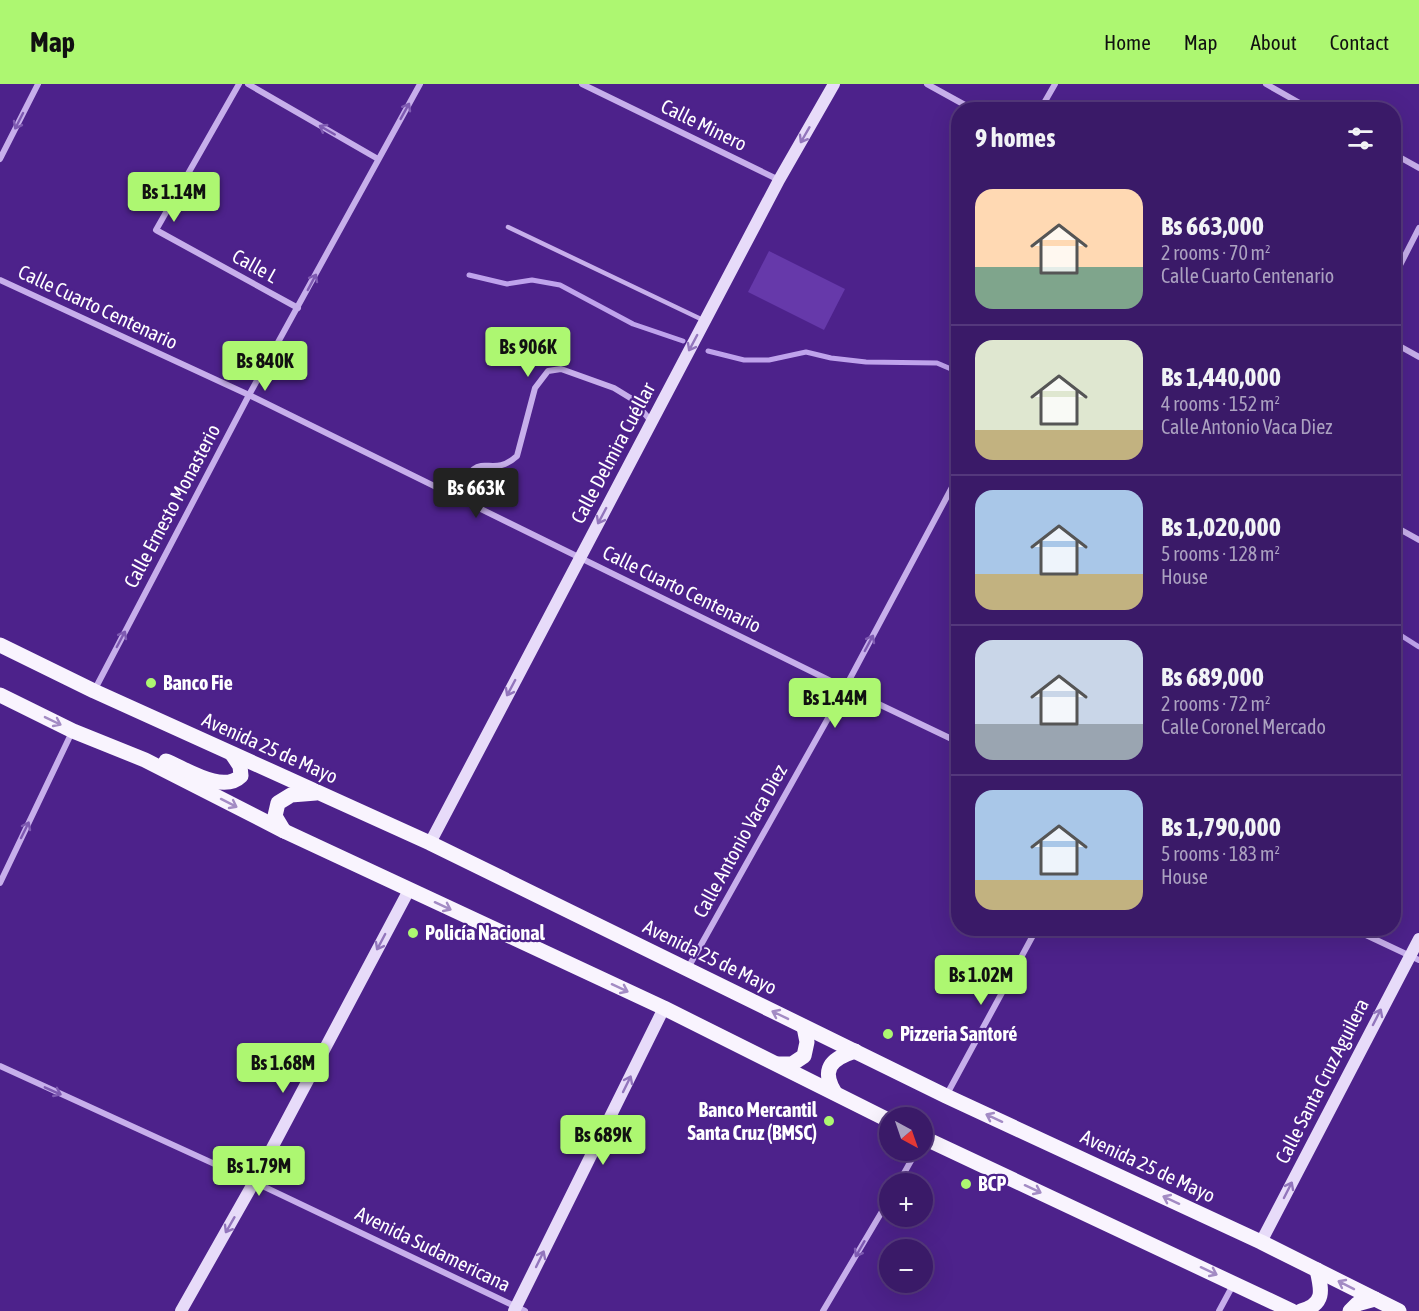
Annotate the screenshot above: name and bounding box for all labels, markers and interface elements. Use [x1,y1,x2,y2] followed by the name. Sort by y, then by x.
[30,26,75,58] text: Map
[1104,30,1151,54] text: Home
[1184,30,1218,54] text: Map
[1251,30,1297,54] text: About
[1330,30,1389,54] text: Contact
[658,94,751,155] street label: Calle Minero
[399,103,411,120] one-way arrow
[13,112,24,130] one-way arrow
[1344,122,1377,155] icon: filters
[975,123,1055,153] text: 9 homes
[319,124,337,135] one-way arrow
[799,125,810,143] one-way arrow
[112,172,236,223] pin: Bs 1.14M
[142,180,206,203] text: Bs 1.14M
[1161,211,1264,241] text: Bs 663,000
[1023,213,1095,285] icon: home
[1161,241,1271,264] text: 2 rooms · 70 m²
[229,244,282,287] street label: Calle L
[15,260,182,354] street label: Calle Cuarto Centenario
[1161,264,1334,287] text: Calle Cuarto Centenario
[306,274,318,291] one-way arrow
[473,327,583,378] pin: Bs 906K
[687,334,698,352] one-way arrow
[499,335,557,358] text: Bs 906K
[210,341,320,392] pin: Bs 840K
[236,349,294,372] text: Bs 840K
[1161,362,1281,392] text: Bs 1,440,000
[1023,364,1095,436] icon: home
[566,377,660,527] street label: Calle Delmira Cuéllar
[1161,392,1280,415] text: 4 rooms · 152 m²
[1161,415,1332,438] text: Calle Antonio Vaca Diez
[119,420,224,591] street label: Calle Ernesto Monasterio
[421,468,531,519] pin: Bs 663K
[447,476,505,499] text: Bs 663K
[595,506,607,524] one-way arrow
[1161,512,1281,542] text: Bs 1,020,000
[1023,514,1095,586] icon: home
[599,540,765,637] street label: Calle Cuarto Centenario
[1161,542,1280,565] text: 5 rooms · 128 m²
[1161,565,1208,588] text: House
[116,631,127,649] one-way arrow
[864,634,875,652] one-way arrow
[1161,662,1264,692] text: Bs 689,000
[1023,664,1095,736] icon: home
[163,671,233,694] place label: Banco Fie
[144,676,158,690] marker: Banco Fie
[773,678,897,729] pin: Bs 1.44M
[505,679,516,697] one-way arrow
[803,686,867,709] text: Bs 1.44M
[1161,692,1271,715] text: 2 rooms · 72 m²
[199,707,341,788] street label: Avenida 25 de Mayo
[43,715,61,727] one-way arrow
[1161,715,1326,738] text: Calle Coronel Mercado
[688,760,791,921] street label: Calle Antonio Vaca Diez
[220,797,238,809] one-way arrow
[1161,812,1281,842] text: Bs 1,790,000
[1023,814,1095,886] icon: home
[20,822,32,840] one-way arrow
[1161,842,1280,865] text: 5 rooms · 183 m²
[1161,865,1208,888] text: House
[433,900,451,912] one-way arrow
[640,914,781,999] street label: Avenida 25 de Mayo
[425,921,545,944] place label: Policía Nacional
[406,926,420,940] marker: Policía Nacional
[375,933,387,950] one-way arrow
[919,955,1043,1006] pin: Bs 1.02M
[949,963,1013,986] text: Bs 1.02M
[610,982,628,994] one-way arrow
[1270,995,1373,1167] street label: Calle Santa Cruz Aguilera
[1372,1008,1384,1026] one-way arrow
[772,1009,790,1020] one-way arrow
[900,1022,1017,1045] place label: Pizzeria Santoré
[881,1027,895,1041] marker: Pizzeria Santoré
[221,1043,345,1094] pin: Bs 1.68M
[251,1051,315,1074] text: Bs 1.68M
[621,1076,633,1093] one-way arrow
[44,1085,62,1097] one-way arrow
[687,1098,818,1144] place label: Banco Mercantil Santa Cruz (BMSC)
[879,1107,933,1161] north arrow
[879,1107,933,1293] map controls
[985,1112,1003,1124] one-way arrow
[822,1114,836,1128] marker: Banco Mercantil Santa Cruz (BMSC)
[548,1115,658,1166] pin: Bs 689K
[574,1123,632,1146] text: Bs 689K
[1077,1124,1219,1207] street label: Avenida 25 de Mayo
[197,1146,321,1197] pin: Bs 1.79M
[227,1154,291,1177] text: Bs 1.79M
[978,1172,1006,1195] place label: BCP
[879,1173,933,1227] button: +
[959,1177,973,1191] marker: BCP
[1282,1181,1294,1199] one-way arrow
[1023,1183,1041,1195] one-way arrow
[1162,1194,1180,1206] one-way arrow
[352,1201,514,1296] street label: Avenida Sudamericana
[224,1216,236,1233] one-way arrow
[879,1239,933,1293] button: −
[854,1240,866,1257] one-way arrow
[535,1250,547,1268] one-way arrow
[1200,1266,1218,1278] one-way arrow
[1338,1279,1356,1290] one-way arrow

